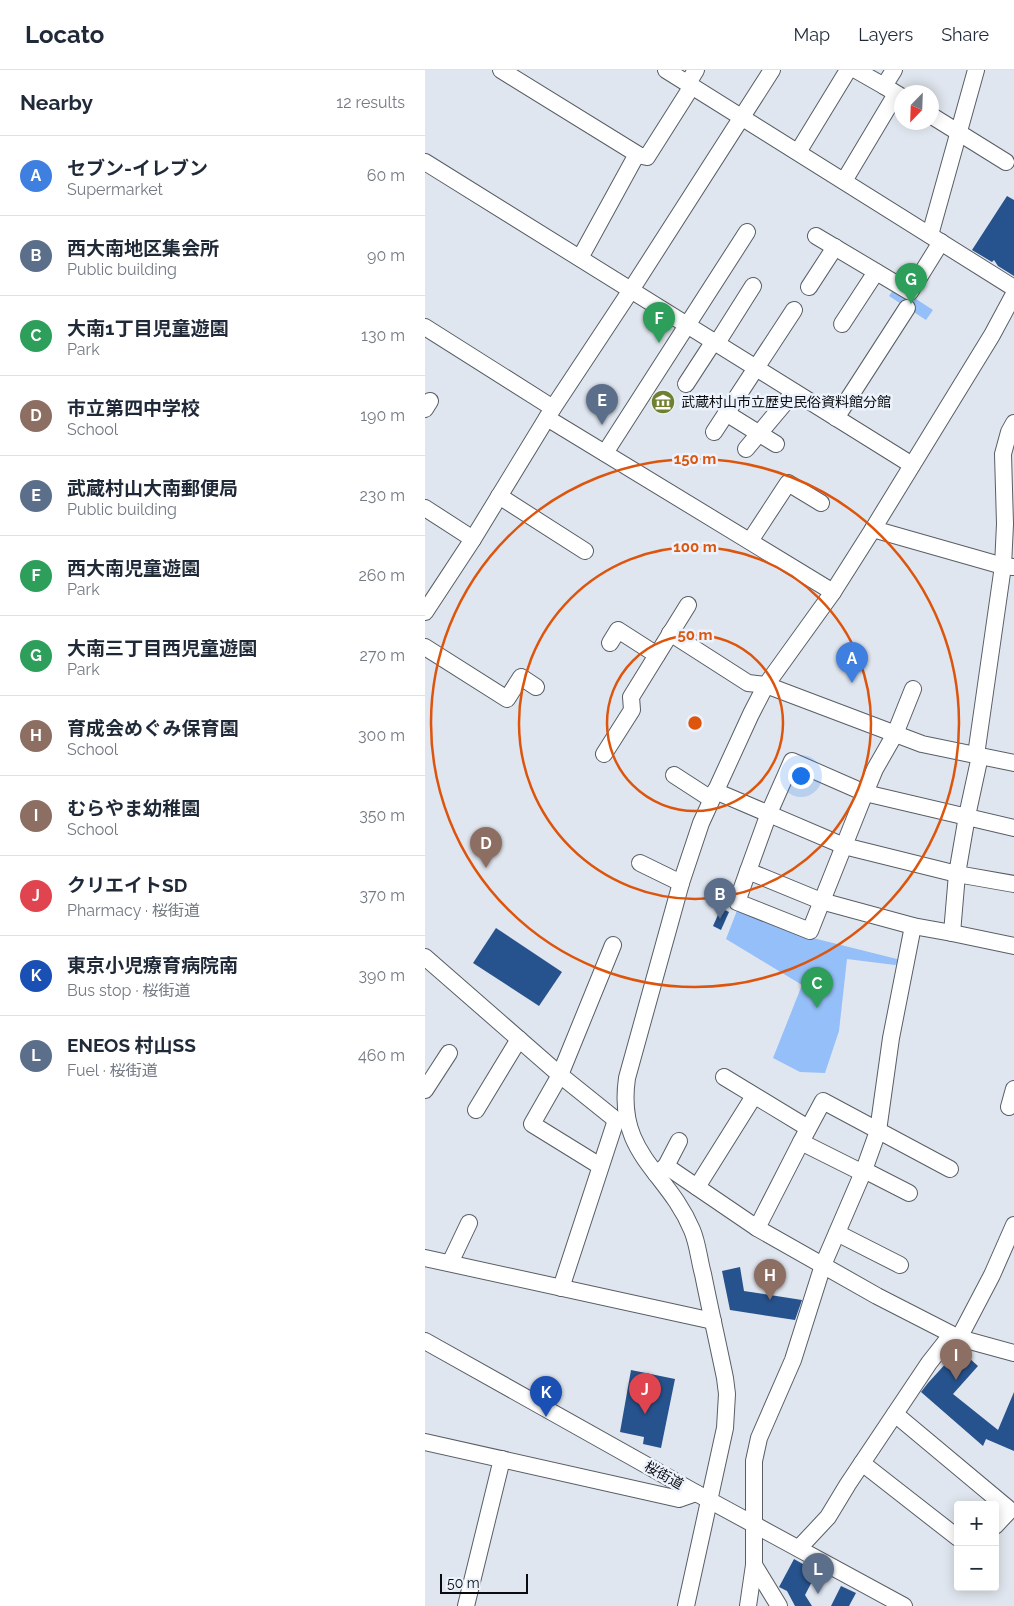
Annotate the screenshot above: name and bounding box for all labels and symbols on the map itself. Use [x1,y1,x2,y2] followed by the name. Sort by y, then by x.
[894,85,939,130] north arrow
[895,263,927,304] pin: G
[643,302,675,343] pin: F
[586,384,618,425] pin: E
[650,389,676,415] museum icon: 武蔵村山市立歴史民俗資料館分館
[681,394,891,410] place label: 武蔵村山市立歴史民俗資料館分館
[674,450,716,468] text: 150 m
[673,538,717,556] text: 100 m
[677,626,713,644] text: 50 m
[836,642,868,683] pin: A
[686,714,704,732] centre of rings
[788,763,814,789] your location
[470,827,502,868] pin: D
[704,878,736,919] pin: B
[801,967,833,1008] pin: C
[754,1259,786,1300] pin: H
[940,1339,972,1380] pin: I
[629,1373,661,1414] pin: J
[530,1376,562,1417] pin: K
[642,1458,686,1492] street label: 桜街道
[802,1553,834,1594] pin: L
[440,1571,527,1594] scale bar

